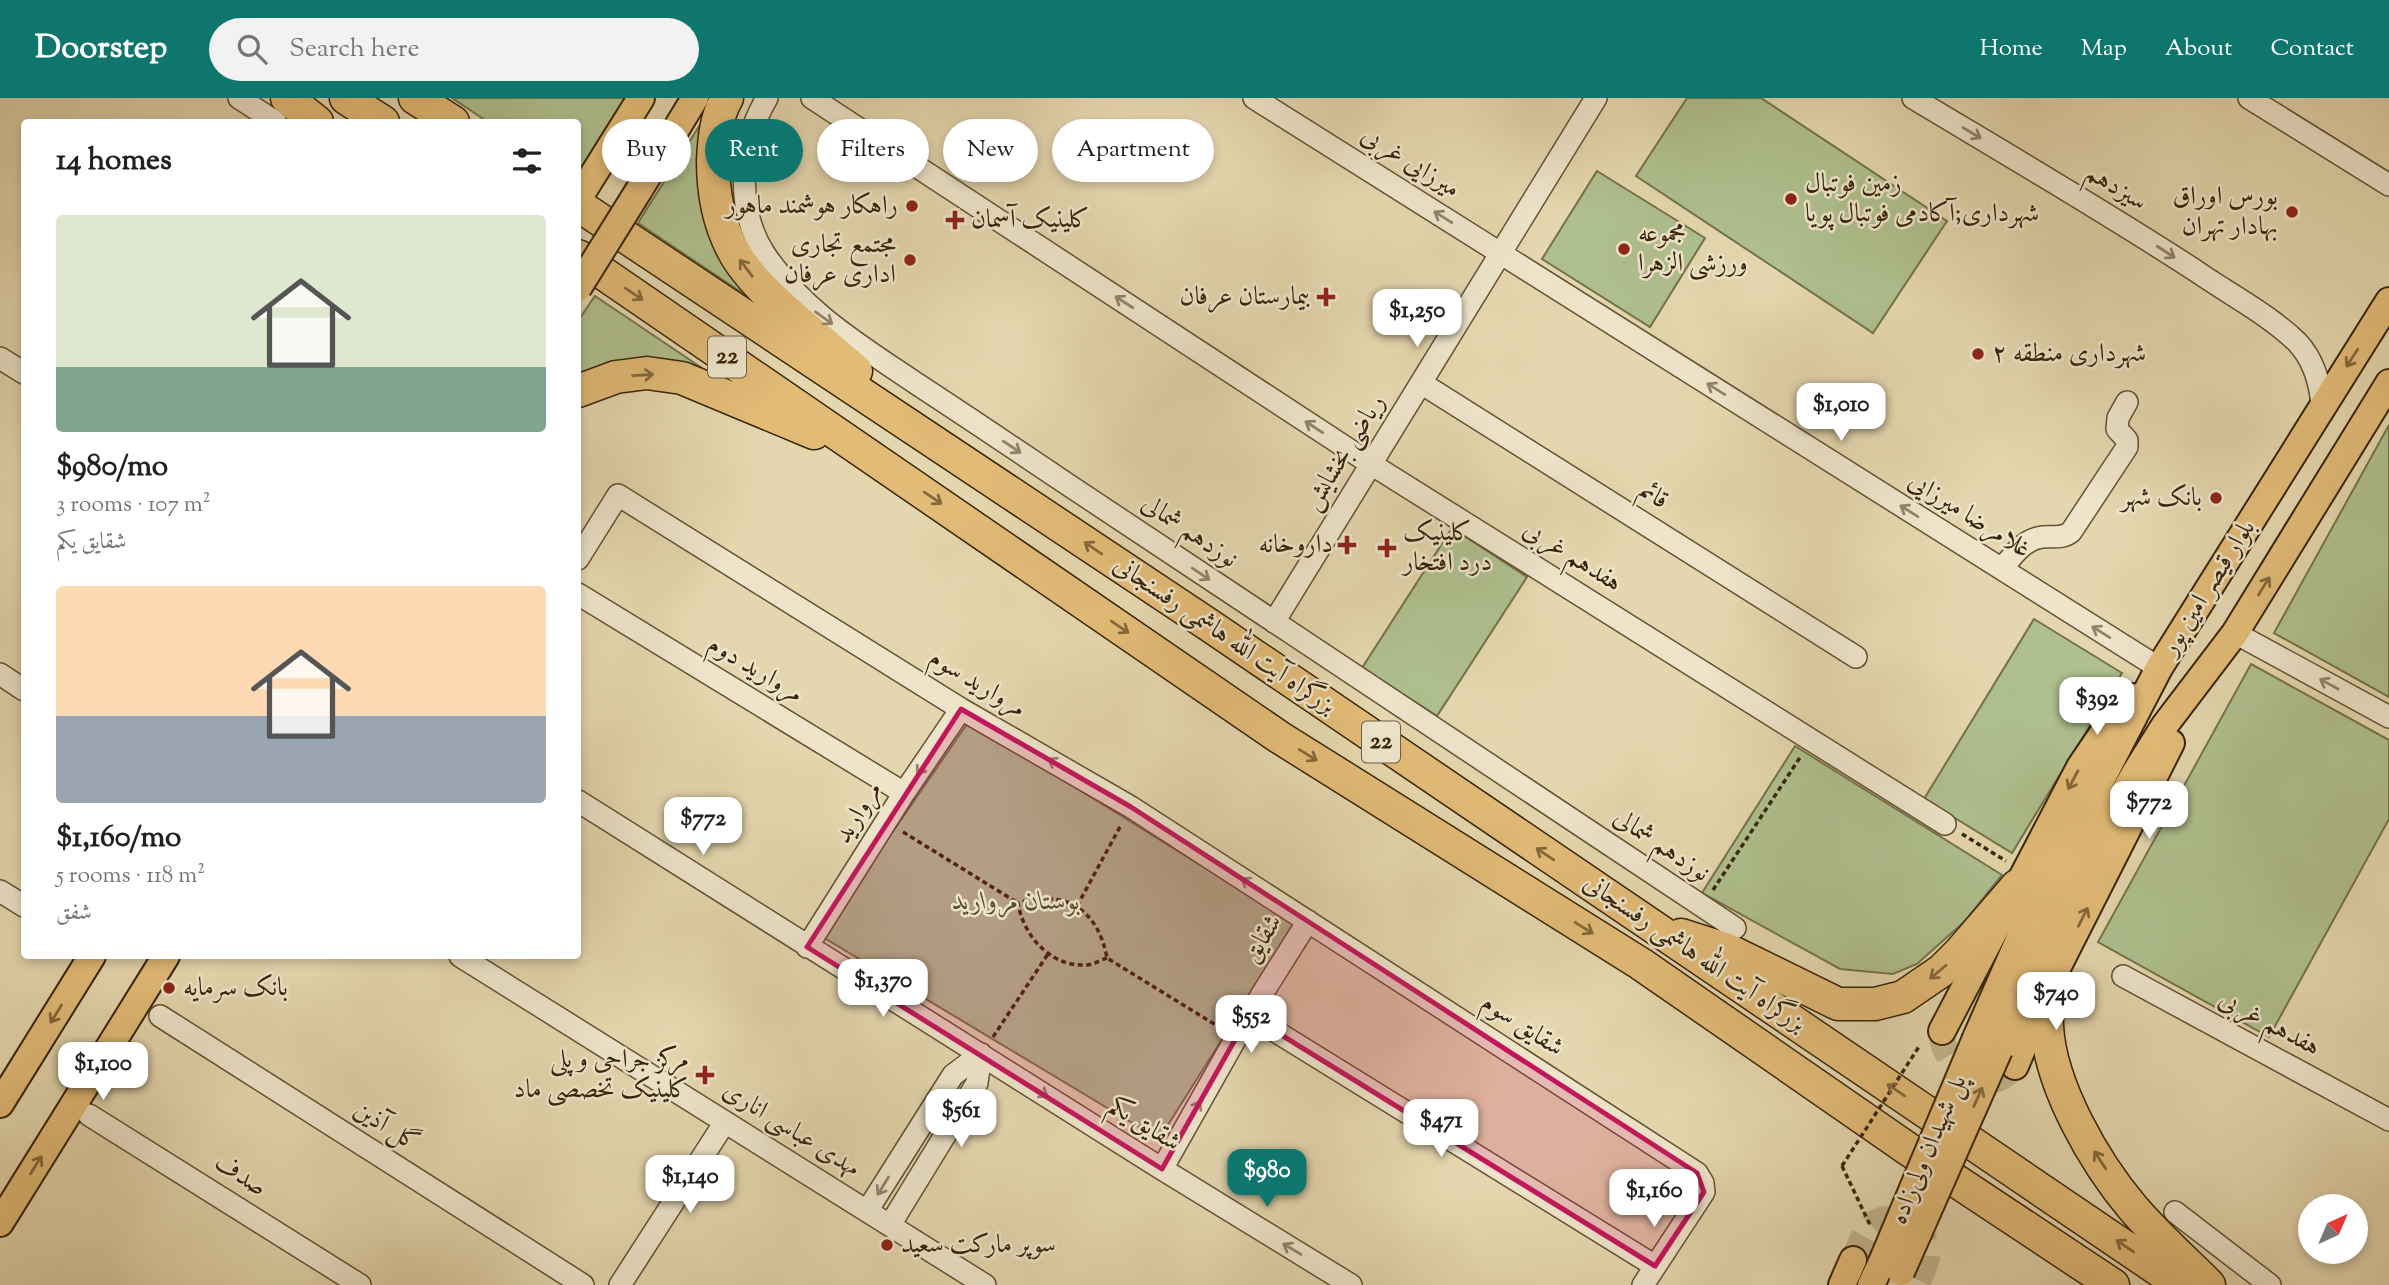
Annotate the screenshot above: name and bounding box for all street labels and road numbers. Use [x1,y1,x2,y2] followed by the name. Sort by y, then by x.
[1353,118,1467,208] street label: میرزایی غربی
[2076,155,2154,224] street label: سیزدهم
[708,336,746,378] road number: 22
[1295,388,1395,518] street label: ریاضی بخشایش
[1900,464,2038,568] street label: غلامرضا میرزایی
[1630,473,1675,521] street label: قائم
[1131,486,1245,581] street label: نوزدهم شمالی
[1513,512,1629,605] street label: هفدهم غربی
[2151,513,2265,666] street label: بلوار قیصر امین پور
[1105,544,1345,725] street label: بزرگراه آیت الله هاشمی رفسنجانی
[699,627,810,715] street label: مروارید دوم
[920,640,1033,729] street label: مروارید سوم
[1362,722,1400,762] road number: 22
[826,775,892,851] street label: مروارید
[1603,800,1717,895] street label: نوزدهم شمالی
[1575,862,1815,1043] street label: بزرگراه آیت الله هاشمی رفسنجانی
[1234,907,1292,971] street label: شقایق
[2210,982,2327,1070] street label: هفدهم غربی
[1472,985,1571,1068] street label: شقایق سوم
[1881,1069,1978,1230] street label: پل شهیدان ولی‌زاده
[715,1073,867,1187] street label: مهدی عباسی اناری
[1098,1088,1188,1165] street label: شقایق یکم
[346,1092,426,1162] street label: گل آذین
[206,1145,274,1207] street label: صدف

